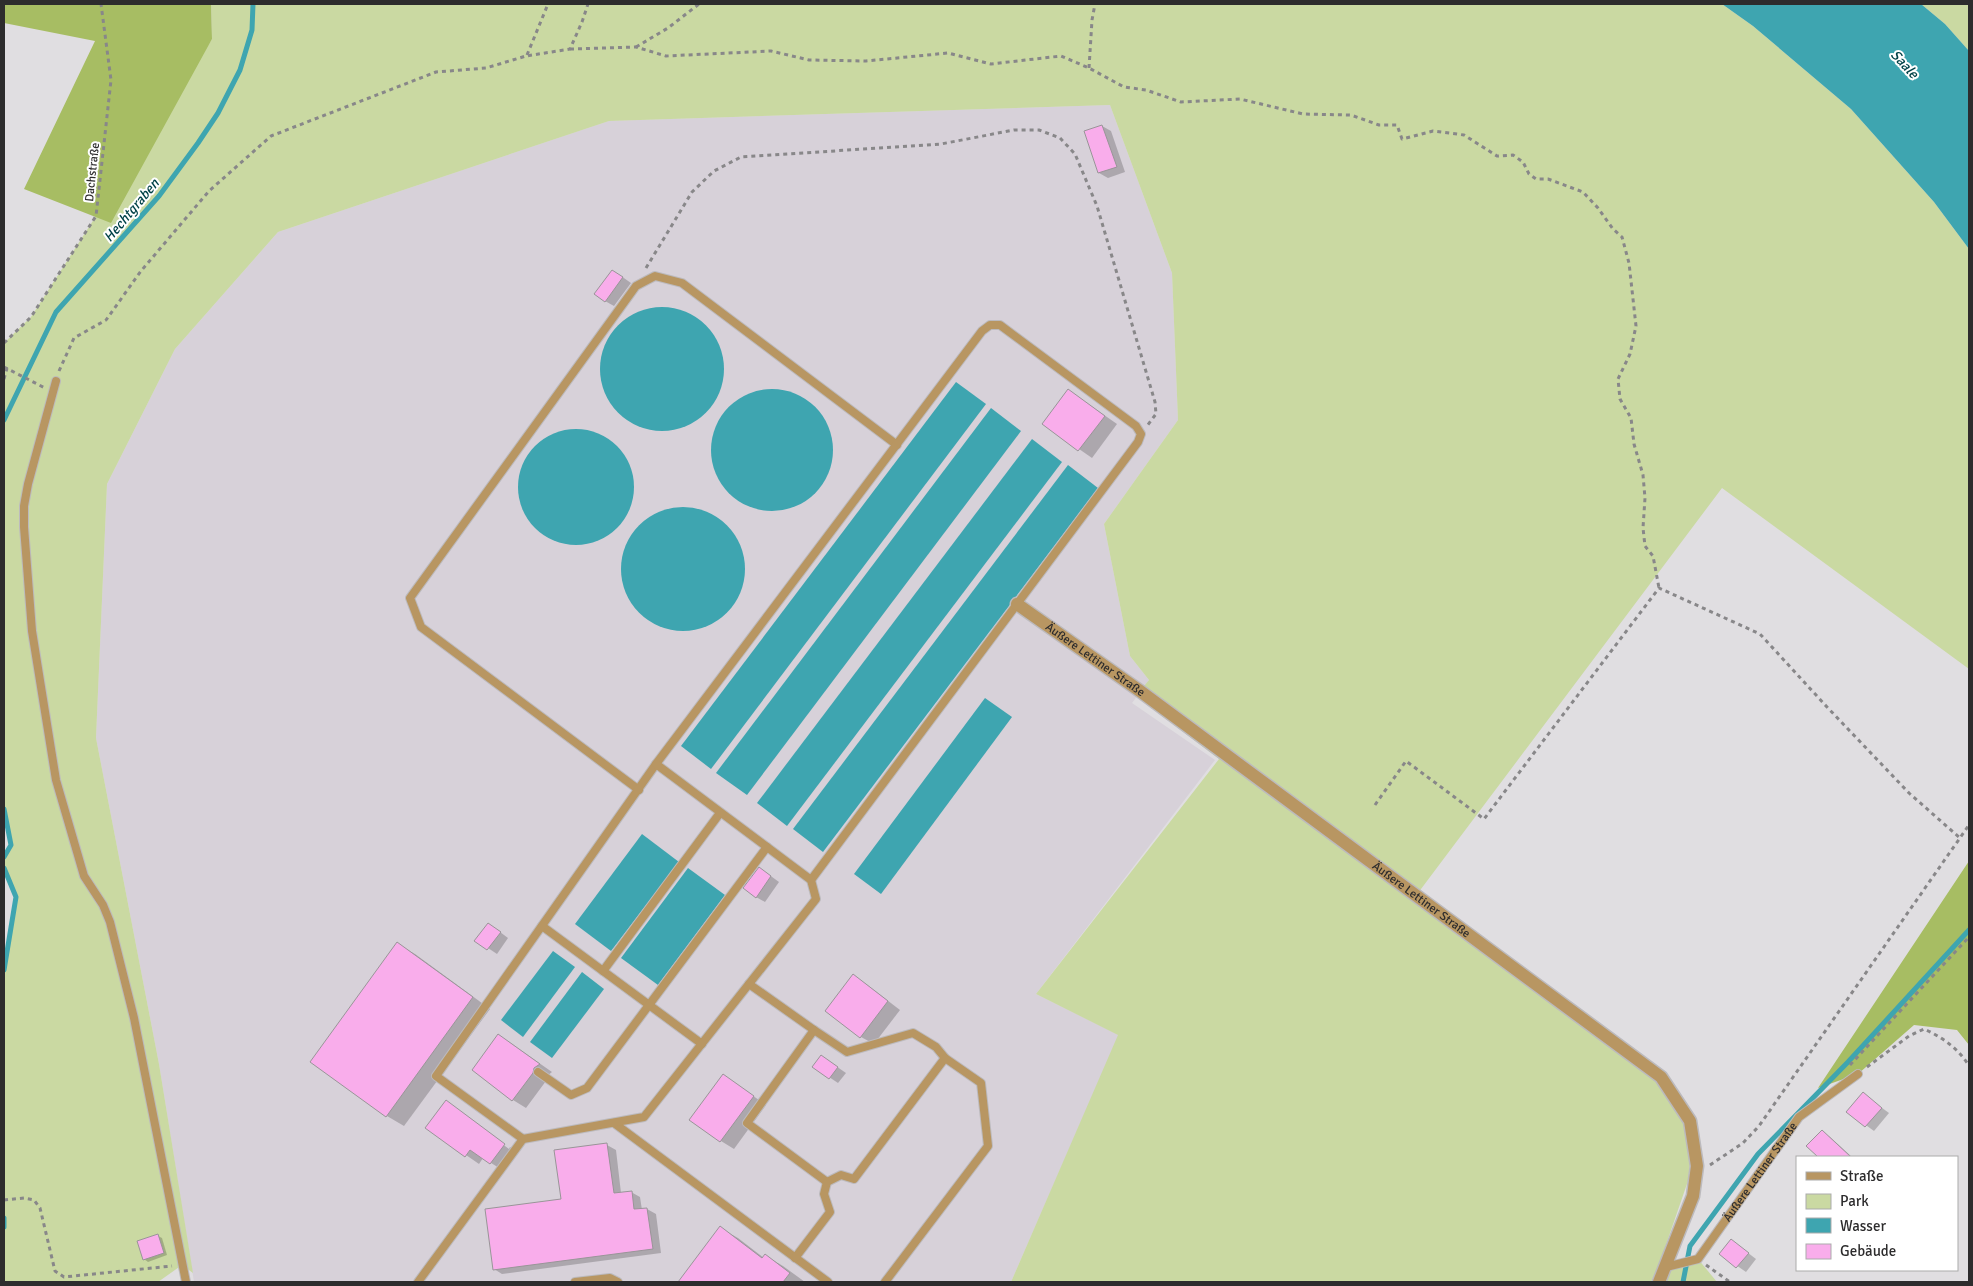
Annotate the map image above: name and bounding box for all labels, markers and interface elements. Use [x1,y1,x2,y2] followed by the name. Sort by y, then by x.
[1887,46,1923,83] water label: Saale
[82,142,103,202] street label: Dachstraße
[100,175,163,245] water label: Hechtgraben
[1042,620,1148,700] street label: Äußere Lettiner Straße
[1369,859,1473,941] street label: Äußere Lettiner Straße
[1720,1119,1801,1225] street label: Äußere Lettiner Straße
[1796,1156,1958,1271] legend
[1840,1167,1884,1185] text: Straße
[1840,1192,1869,1210] text: Park
[1840,1217,1886,1235] text: Wasser
[1840,1242,1896,1260] text: Gebäude

